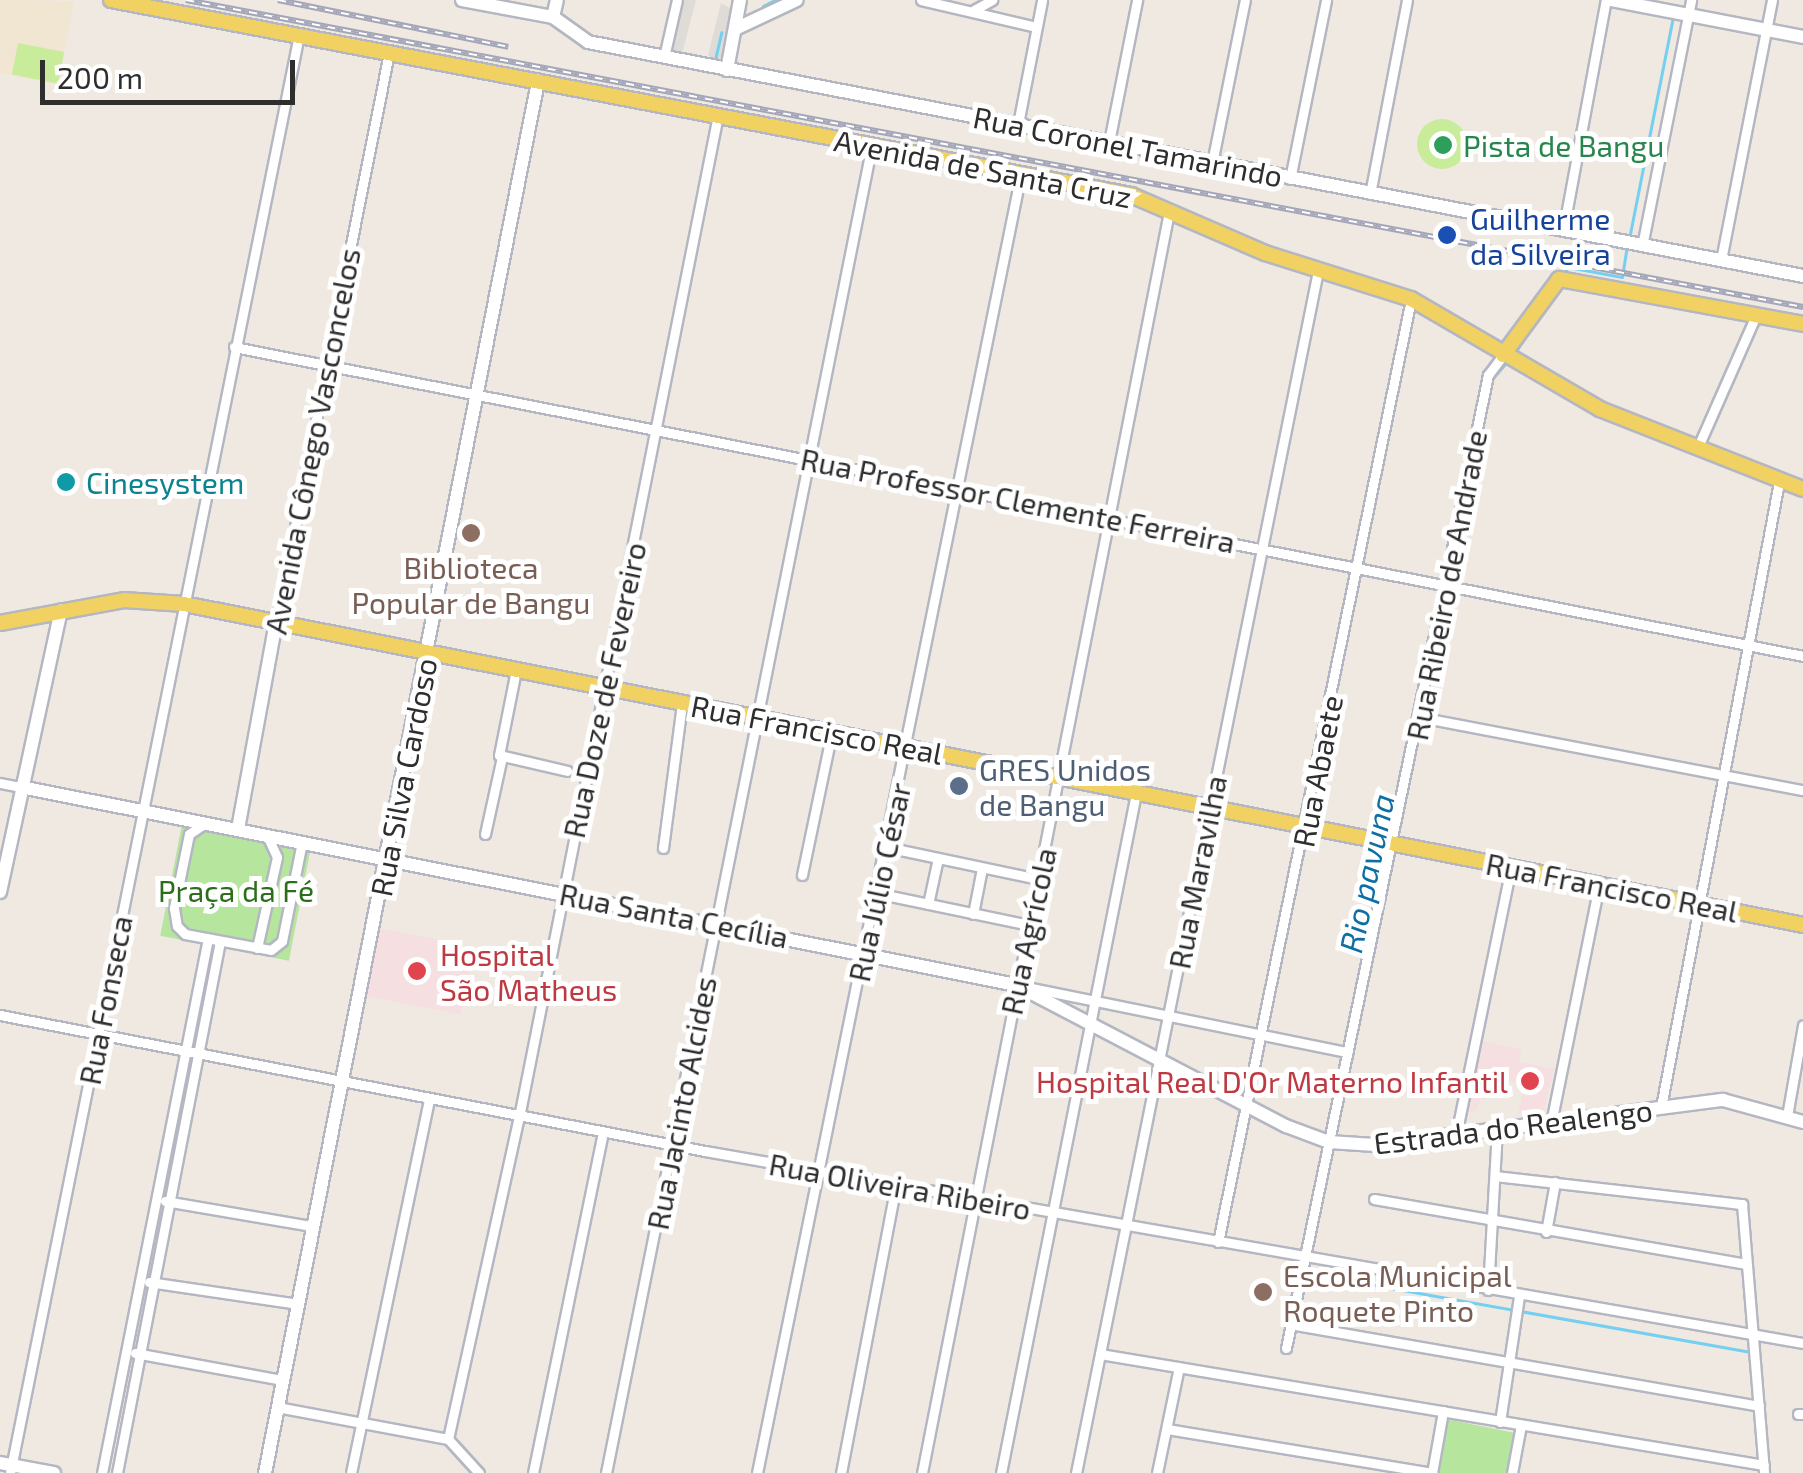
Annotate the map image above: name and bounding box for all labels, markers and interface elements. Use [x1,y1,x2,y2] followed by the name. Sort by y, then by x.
[45,40,300,102] scale bar
[57,59,143,95] text: 200 m
[970,98,1286,194] street label: Rua Coronel Tamarindo
[831,122,1135,214] street label: Avenida de Santa Cruz
[1463,127,1664,163] place label: Pista de Bangu
[1432,134,1454,156] marker: Pista de Bangu
[1470,200,1611,270] place label: Guilherme da Silveira
[1434,222,1460,248] marker: Guilherme da Silveira
[257,245,367,637] street label: Avenida Cônego Vasconcelos
[1398,427,1494,743] street label: Rua Ribeiro de Andrade
[797,440,1239,560] street label: Rua Professor Clemente Ferreira
[86,464,244,500] place label: Cinesystem
[55,471,77,493] marker: Cinesystem
[460,522,482,544] marker: Biblioteca Popular de Bangu
[555,539,653,841] street label: Rua Doze de Fevereiro
[351,549,591,620] place label: Biblioteca Popular de Bangu
[362,655,444,899] street label: Rua Silva Cardoso
[688,687,946,771] street label: Rua Francisco Real
[1285,692,1349,850] street label: Rua Abaete
[979,751,1151,822] place label: GRES Unidos de Bangu
[1161,772,1233,972] street label: Rua Maravilha
[948,775,970,797] marker: GRES Unidos de Bangu
[840,779,918,985] street label: Rua Júlio César
[1330,790,1402,956] water label: Rio pavuna
[993,844,1063,1018] street label: Rua Agrícola
[1483,845,1741,929] street label: Rua Francisco Real
[158,872,314,908] park label: Praça da Fé
[557,875,791,955] street label: Rua Santa Cecília
[71,912,139,1088] street label: Rua Fonseca
[440,936,617,1006] place label: Hospital São Matheus
[404,958,430,984] marker: Hospital São Matheus
[639,973,723,1233] street label: Rua Jacinto Alcides
[1034,1063,1508,1099] place label: Hospital Real D'Or Materno Infantil
[1517,1068,1543,1094] marker: Hospital Real D'Or Materno Infantil
[1372,1091,1654,1161] street label: Estrada do Realengo
[766,1145,1034,1227] street label: Rua Oliveira Ribeiro
[1283,1257,1512,1328] place label: Escola Municipal Roquete Pinto
[1252,1281,1274,1303] marker: Escola Municipal Roquete Pinto

